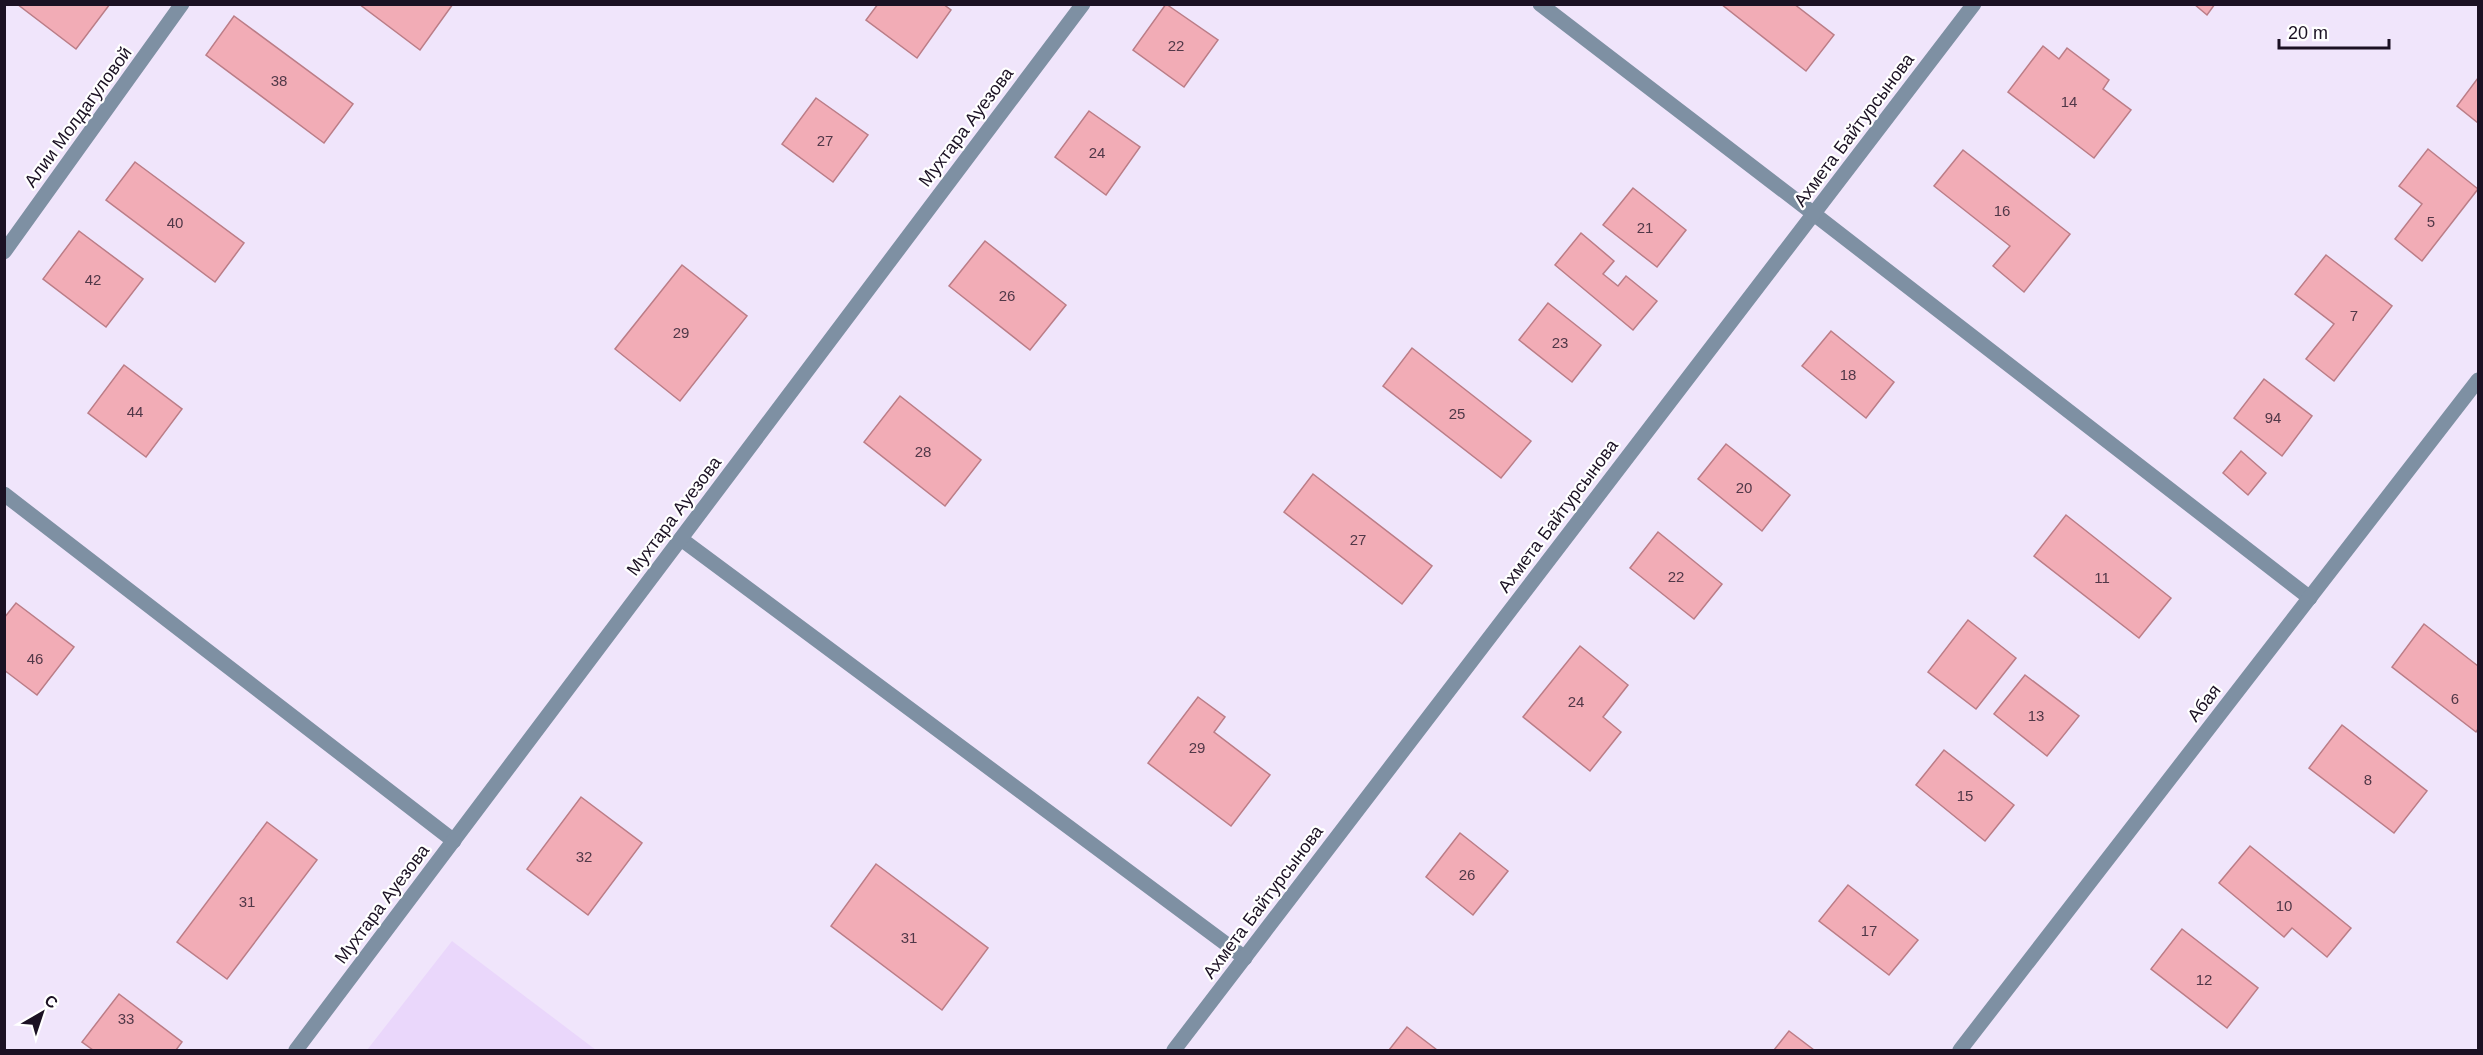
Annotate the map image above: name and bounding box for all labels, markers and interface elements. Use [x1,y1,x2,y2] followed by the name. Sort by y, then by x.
[2279,12,2388,50] scale bar
[2288,23,2328,43] text: 20 m
[1168,37,1184,54] house number: 22
[20,43,136,191] street label: Алии Молдагуловой
[1790,49,1919,210] street label: Ахмета Байтурсынова
[915,63,1018,190] street label: Мухтара Ауезова
[271,72,287,89] house number: 38
[2061,93,2077,110] house number: 14
[817,132,833,149] house number: 27
[1089,144,1105,161] house number: 24
[1994,202,2010,219] house number: 16
[2427,213,2435,230] house number: 5
[167,214,183,231] house number: 40
[1637,219,1653,236] house number: 21
[85,271,101,288] house number: 42
[999,287,1015,304] house number: 26
[2350,307,2358,324] house number: 7
[673,324,689,341] house number: 29
[1552,334,1568,351] house number: 23
[1840,366,1856,383] house number: 18
[127,403,143,420] house number: 44
[1449,405,1465,422] house number: 25
[2265,409,2281,426] house number: 94
[1494,435,1623,596] street label: Ахмета Байтурсынова
[915,443,931,460] house number: 28
[623,452,726,579] street label: Мухтара Ауезова
[1736,479,1752,496] house number: 20
[1350,531,1366,548] house number: 27
[1668,568,1684,585] house number: 22
[2094,569,2110,586] house number: 11
[27,650,43,667] house number: 46
[2183,680,2225,726] street label: Абая
[2451,690,2459,707] house number: 6
[1568,693,1584,710] house number: 24
[2028,707,2044,724] house number: 13
[1189,739,1205,756] house number: 29
[2364,771,2372,788] house number: 8
[1957,787,1973,804] house number: 15
[1199,821,1328,982] street label: Ахмета Байтурсынова
[331,840,434,967] street label: Мухтара Ауезова
[576,848,592,865] house number: 32
[1459,866,1475,883] house number: 26
[239,893,255,910] house number: 31
[2276,897,2292,914] house number: 10
[1861,922,1877,939] house number: 17
[901,929,917,946] house number: 31
[2196,971,2212,988] house number: 12
[12,983,72,1043] north arrow
[41,991,61,1012] text: С
[118,1010,134,1027] house number: 33

